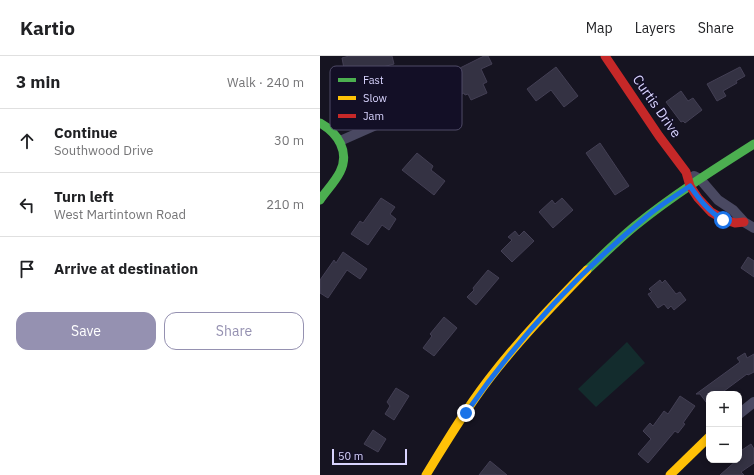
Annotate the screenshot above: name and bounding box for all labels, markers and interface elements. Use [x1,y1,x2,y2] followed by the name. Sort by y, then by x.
[20,16,75,40] text: Kartio
[586,19,613,37] text: Map
[635,19,676,37] text: Layers
[698,19,734,37] text: Share
[330,66,462,130] legend
[16,71,60,93] text: 3 min
[629,71,685,141] street label: Curtis Drive
[363,73,384,87] text: Fast
[227,74,304,91] text: Walk · 240 m
[363,91,387,105] text: Slow
[363,109,384,123] text: Jam
[54,123,118,142] text: Continue
[16,130,38,152] icon: ahead
[274,132,304,149] text: 30 m
[54,142,153,159] text: Southwood Drive
[54,187,114,206] text: Turn left
[16,194,38,216] icon: left
[266,196,304,213] text: 210 m
[54,206,186,223] text: West Martintown Road
[714,211,732,229] route start
[16,258,38,280] icon: arrive
[54,259,198,278] text: Arrive at destination
[16,312,156,350] button: Save
[164,312,304,350] button: Share
[706,391,742,463] map controls
[706,391,742,427] button: +
[457,404,475,422] route end
[706,427,742,463] button: −
[332,447,407,466] scale bar
[338,449,363,463] text: 50 m

